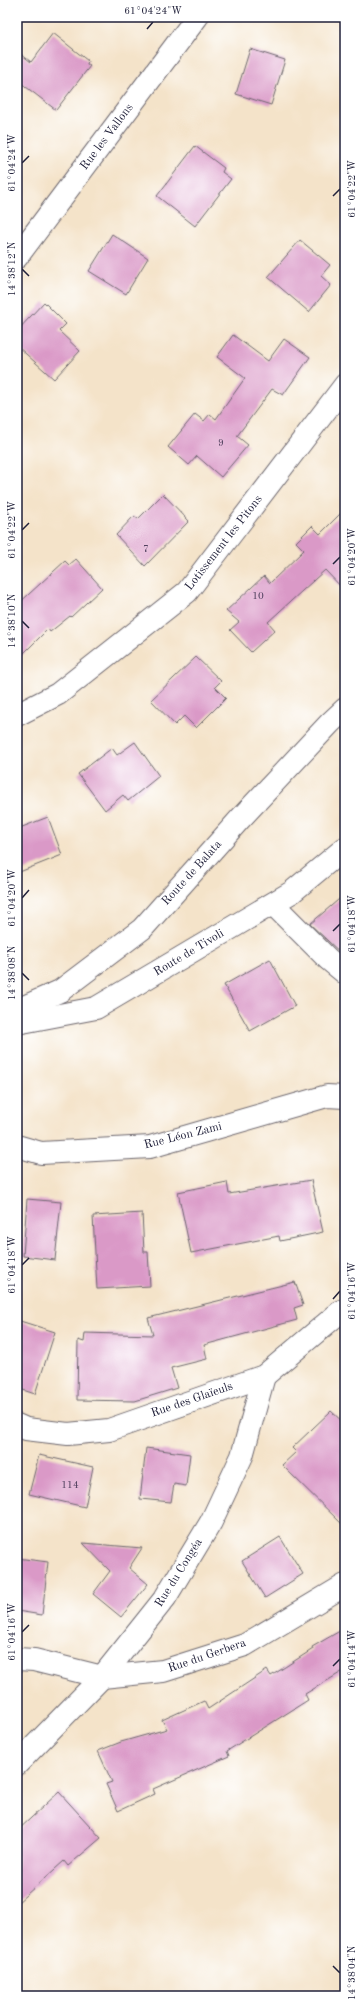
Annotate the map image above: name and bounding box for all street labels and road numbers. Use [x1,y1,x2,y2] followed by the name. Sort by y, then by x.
[78,102,136,172] street label: Rue les Vallons
[183,493,265,593] street label: Lotissement les Pitons
[160,838,224,908] street label: Route de Balata
[152,927,226,979] street label: Route de Tivoli
[143,1121,223,1151] street label: Rue Léon Zami
[149,1380,235,1420] street label: Rue des Glaïeuls
[153,1537,205,1609] street label: Rue du Congéa
[167,1637,248,1675] street label: Rue du Gerbera

